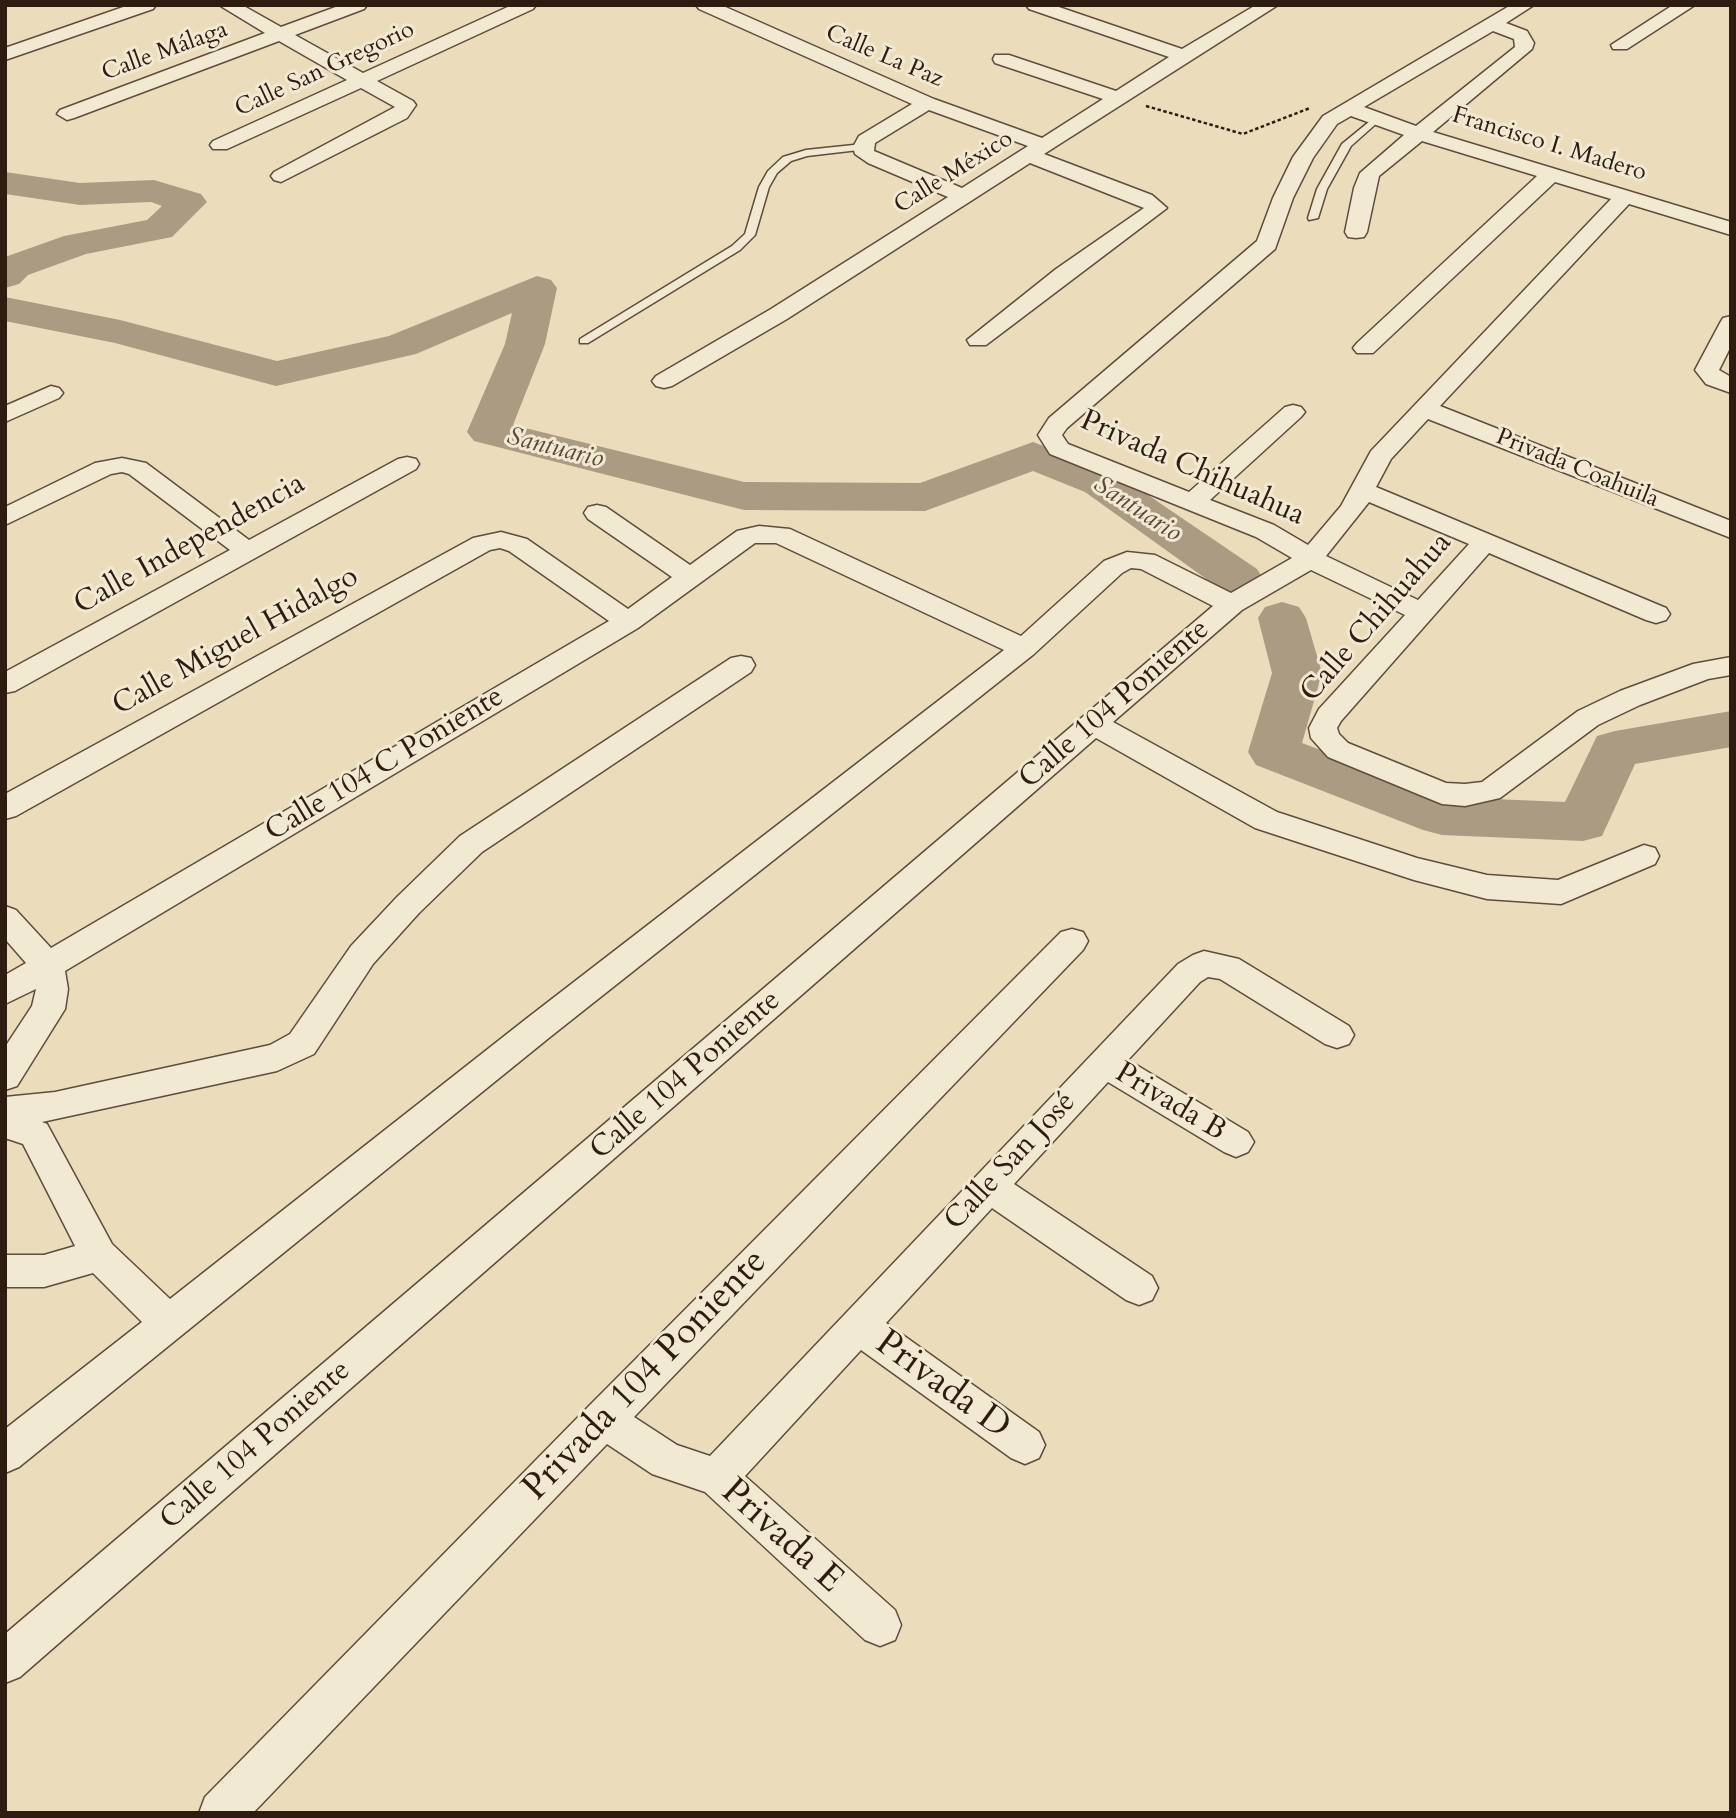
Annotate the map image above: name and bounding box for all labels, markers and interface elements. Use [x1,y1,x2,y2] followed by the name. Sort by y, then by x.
[98,16,232,88] street label: Calle Málaga
[231,16,419,124] street label: Calle San Gregorio
[821,19,947,95] street label: Calle La Paz
[1448,102,1650,188] street label: Francisco I. Madero
[889,125,1019,221] street label: Calle México
[1074,403,1310,535] street label: Privada Chihuahua
[503,422,607,476] water label: Santuario
[1491,423,1663,515] street label: Privada Coahuila
[68,467,312,623] street label: Calle Independencia
[1087,470,1187,550] water label: Santuario
[1294,526,1460,710] street label: Calle Chihuahua
[107,560,365,724] street label: Calle Miguel Hidalgo
[1013,613,1217,797] street label: Calle 104 Poniente
[259,680,511,850] street label: Calle 104 C Poniente
[584,984,788,1168] street label: Calle 104 Poniente
[1108,1056,1232,1150] street label: Privada B
[938,1085,1084,1239] street label: Calle San José
[515,1241,777,1511] street label: Privada 104 Poniente
[866,1322,1018,1450] street label: Privada D
[154,1354,358,1538] street label: Calle 104 Poniente
[711,1471,851,1603] street label: Privada E

